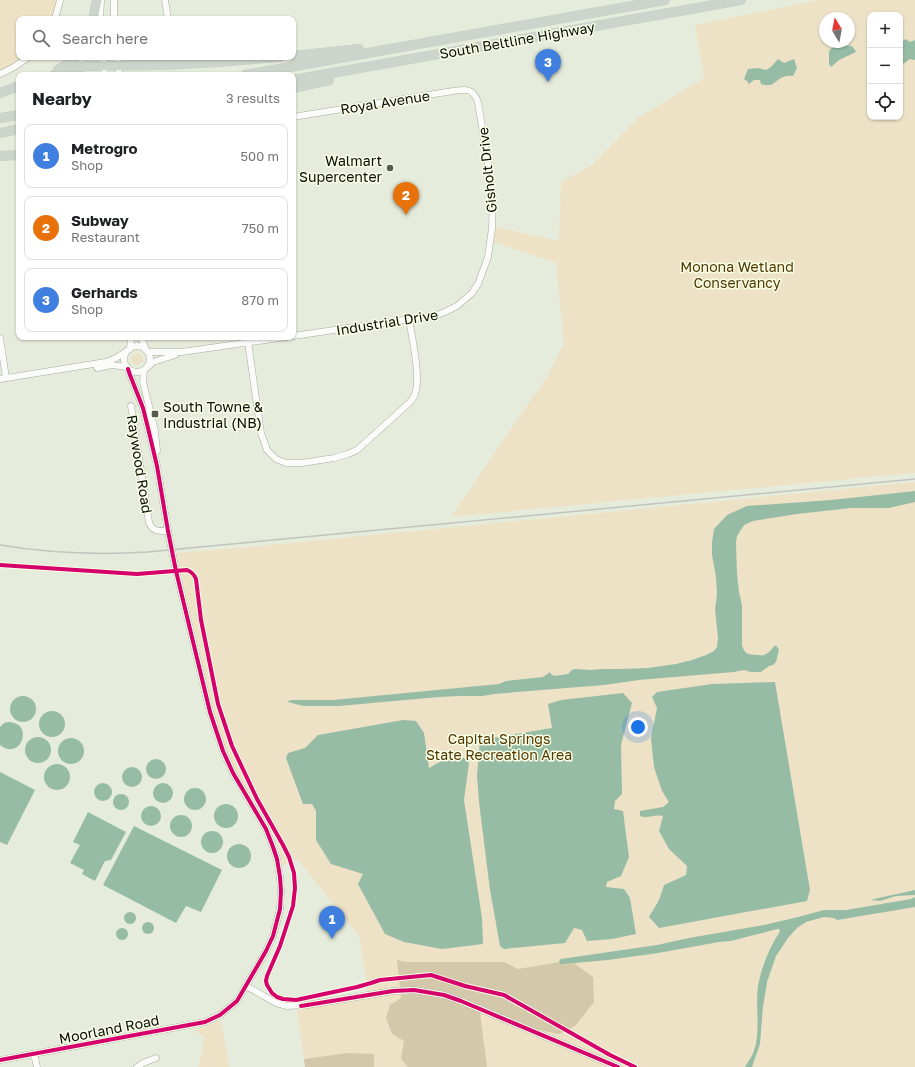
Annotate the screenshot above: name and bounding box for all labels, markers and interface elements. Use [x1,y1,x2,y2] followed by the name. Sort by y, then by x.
[819,12,855,48] north arrow
[867,12,903,120] map controls
[867,12,903,48] button: +
[16,16,296,60] search box
[438,18,596,62] street label: South Beltline Highway
[30,27,52,49] icon: search
[62,29,148,47] text: Search here
[867,48,903,84] button: −
[535,49,561,82] pin: 3
[867,84,903,120] button: locate
[339,87,431,117] street label: Royal Avenue
[32,88,92,109] text: Nearby
[226,90,280,106] text: 3 results
[474,126,500,214] street label: Gisholt Drive
[71,139,138,157] text: Metrogro
[43,148,49,164] text: 1
[241,148,279,164] text: 500 m
[299,152,383,185] place label: Walmart Supercenter
[71,157,103,173] text: Shop
[385,163,395,173] marker: Walmart Supercenter
[393,182,419,215] pin: 2
[71,211,129,229] text: Subway
[42,220,50,236] text: 2
[242,220,279,236] text: 750 m
[71,229,140,245] text: Restaurant
[680,258,794,291] park label: Monona Wetland Conservancy
[71,283,138,301] text: Gerhards
[42,292,50,308] text: 3
[241,292,279,308] text: 870 m
[71,301,103,317] text: Shop
[335,306,439,338] street label: Industrial Drive
[163,398,264,431] place label: South Towne & Industrial (NB)
[150,409,160,419] marker: South Towne & Industrial (NB)
[124,414,156,514] street label: Raywood Road
[628,717,648,737] your location
[426,730,572,763] park label: Capital Springs State Recreation Area
[319,906,345,939] pin: 1
[57,1011,161,1047] street label: Moorland Road

